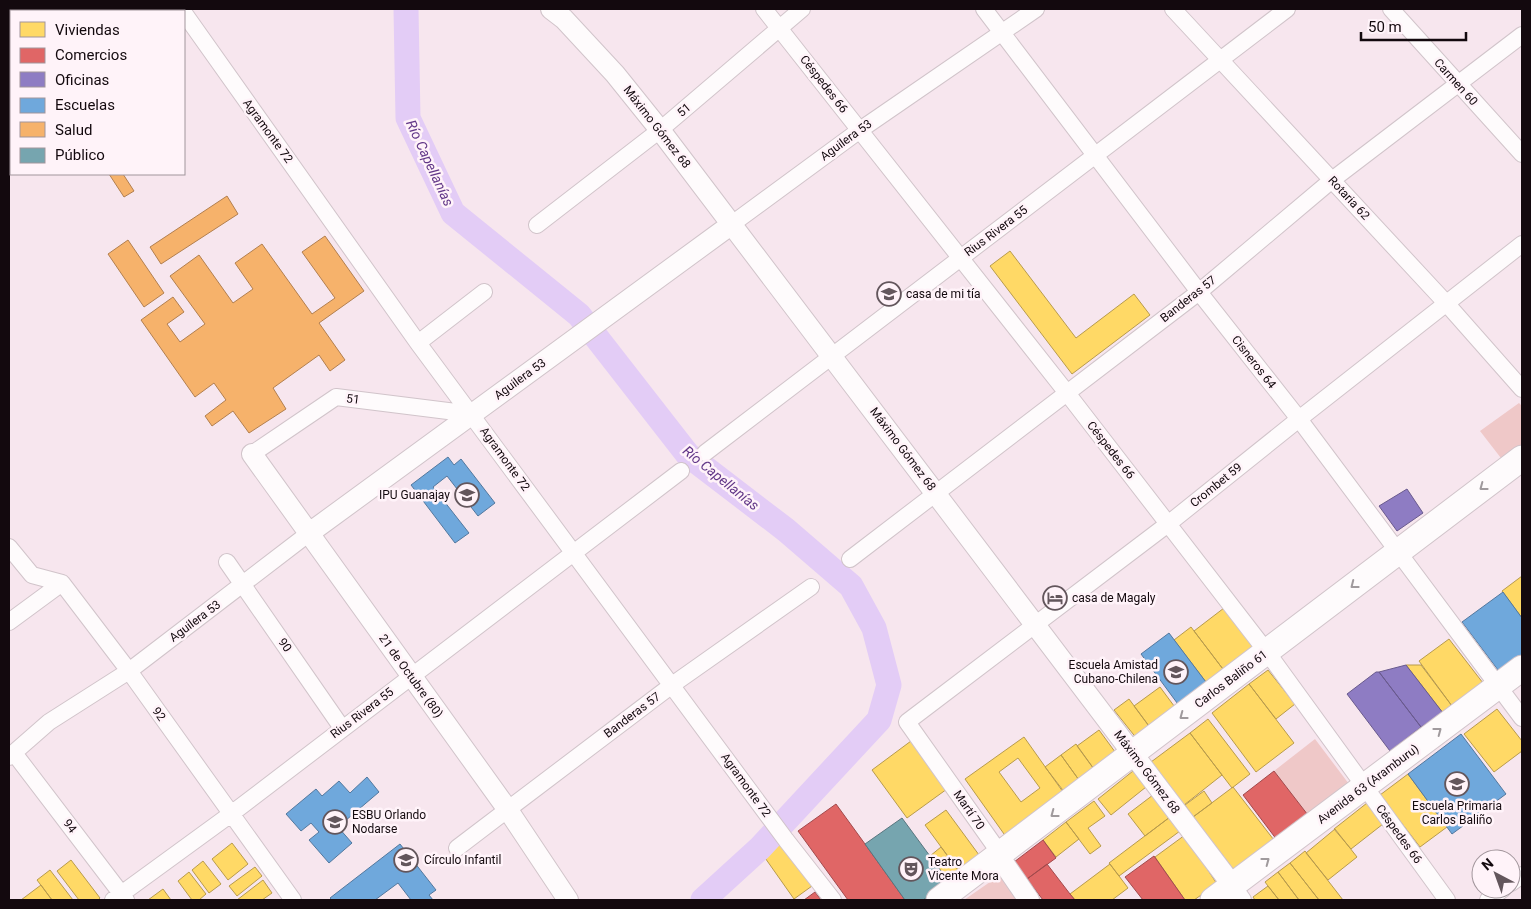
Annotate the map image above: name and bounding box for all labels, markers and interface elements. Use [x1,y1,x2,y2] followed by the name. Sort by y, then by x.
[10,10,185,175] legend
[1361,10,1466,42] scale bar
[1368,18,1402,36] text: 50 m
[55,21,120,39] text: Viviendas
[55,46,127,64] text: Comercios
[797,52,851,116] street label: Céspedes 66
[1431,56,1481,109] street label: Carmen 60
[55,71,109,89] text: Oficinas
[621,83,694,171] street label: Máximo Gómez 68
[55,96,115,114] text: Escuelas
[240,96,296,166] street label: Agramonte 72
[674,100,694,120] street label: 51
[403,117,457,209] water label: Río Capellanías
[818,117,874,163] street label: Aguilera 53
[55,121,92,139] text: Salud
[55,146,105,164] text: Público
[1325,173,1373,223] street label: Rotaria 62
[962,203,1030,259] street label: Rius Rivera 55
[1157,273,1219,325] street label: Banderas 57
[876,281,902,307] school or university icon: casa de mi tía
[906,287,980,301] place label: casa de mi tía
[1229,333,1279,391] street label: Cisneros 64
[492,356,548,402] street label: Aguilera 53
[345,391,361,407] street label: 51
[867,405,939,494] street label: Máximo Gómez 68
[1084,418,1138,482] street label: Céspedes 66
[477,424,533,494] street label: Agramonte 72
[680,442,762,514] water label: Río Capellanías
[1187,460,1245,510] street label: Crombet 59
[1479,481,1489,490] one-way arrow
[454,482,480,508] school or university icon: IPU Guanajay
[379,488,450,502] place label: IPU Guanajay
[1350,579,1359,588] one-way arrow
[1042,585,1068,611] hotel icon: casa de Magaly
[1072,591,1156,605] place label: casa de Magaly
[167,597,223,645] street label: Aguilera 53
[376,632,446,720] street label: 21 de Octubre (80)
[275,635,295,655] street label: 90
[1192,647,1270,711] street label: Carlos Baliño 61
[1069,658,1158,686] place label: Escuela Amistad Cubano-Chilena
[1163,659,1189,685] school or university icon: Escuela Amistad Cubano-Chilena
[328,685,396,741] street label: Rius Rivera 55
[601,689,663,741] street label: Banderas 57
[149,704,169,724] street label: 92
[1179,710,1189,719] one-way arrow
[1111,728,1183,817] street label: Máximo Gómez 68
[1432,729,1441,737] one-way arrow
[1315,741,1421,827] street label: Avenida 63 (Aramburu)
[718,750,774,820] street label: Agramonte 72
[1444,771,1470,797] school or university icon: Escuela Primaria Carlos Baliño
[950,788,988,833] street label: Martí 70
[1412,799,1502,827] place label: Escuela Primaria Carlos Baliño
[1373,802,1425,866] street label: Céspedes 66
[352,808,426,836] place label: ESBU Orlando Nodarse
[322,809,348,835] school or university icon: ESBU Orlando Nodarse
[1051,809,1060,817] one-way arrow
[60,816,80,836] street label: 94
[393,847,419,873] school or university icon: Círculo Infantil
[1471,849,1521,899] north arrow
[424,853,501,867] place label: Círculo Infantil
[928,855,999,883] place label: Teatro Vicente Mora
[1478,855,1496,873] text: N
[898,856,924,882] theatre icon: Teatro Vicente Mora
[1260,858,1270,867] one-way arrow

